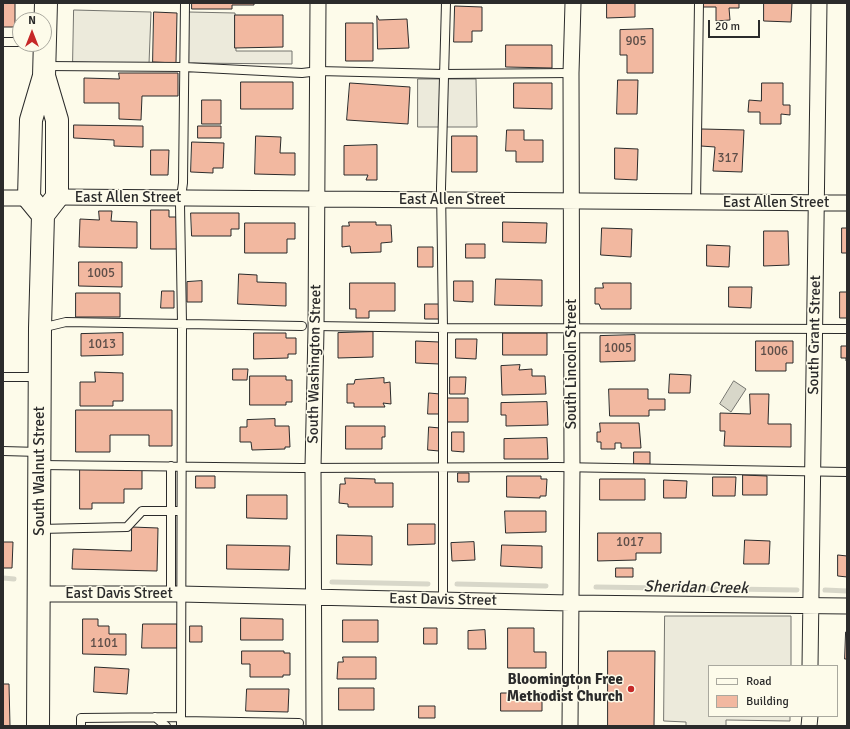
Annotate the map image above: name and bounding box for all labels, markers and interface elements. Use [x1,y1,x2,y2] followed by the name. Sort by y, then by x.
[12,12,52,52] north arrow
[710,12,762,38] scale bar
[28,14,36,27] text: N
[715,19,740,34] text: 20 m
[625,34,647,50] house number: 905
[717,151,739,167] house number: 317
[75,189,181,207] street label: East Allen Street
[399,191,505,209] street label: East Allen Street
[723,194,829,212] street label: East Allen Street
[87,266,115,282] house number: 1005
[805,275,825,395] street label: South Grant Street
[305,284,325,444] street label: South Washington Street
[563,299,581,429] street label: South Lincoln Street
[88,337,116,353] house number: 1013
[604,341,632,357] house number: 1005
[760,344,788,360] house number: 1006
[31,406,49,536] street label: South Walnut Street
[616,535,644,551] house number: 1017
[644,577,748,599] water label: Sheridan Creek
[65,585,173,603] street label: East Davis Street
[389,590,497,610] street label: East Davis Street
[90,636,118,652] house number: 1101
[708,665,838,717] legend
[507,671,623,706] place label: Bloomington Free Methodist Church
[746,674,772,689] text: Road
[626,684,636,694] marker: Bloomington Free Methodist Church
[746,694,789,709] text: Building

